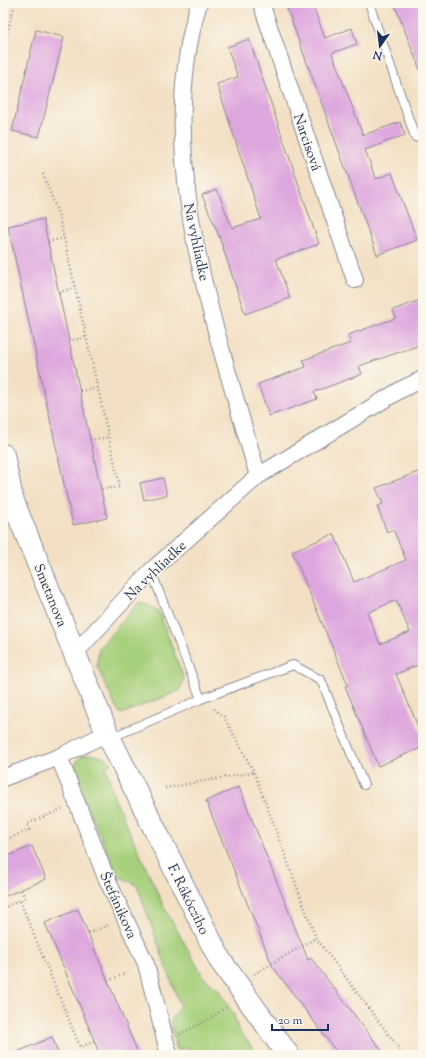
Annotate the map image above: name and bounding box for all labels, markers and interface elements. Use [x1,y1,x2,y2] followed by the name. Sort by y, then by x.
[360,26,400,66] north arrow
[371,46,385,64] text: N
[287,111,325,175] street label: Narcisová
[177,202,213,283] street label: Na vyhliadke
[121,537,192,606] street label: Na vyhliadke
[27,561,71,631] street label: Smetanova
[161,861,213,939] street label: F. Rákócziho
[93,869,141,943] street label: Štefánikova
[272,1006,328,1032] scale bar
[278,1012,303,1030] text: 20 m

